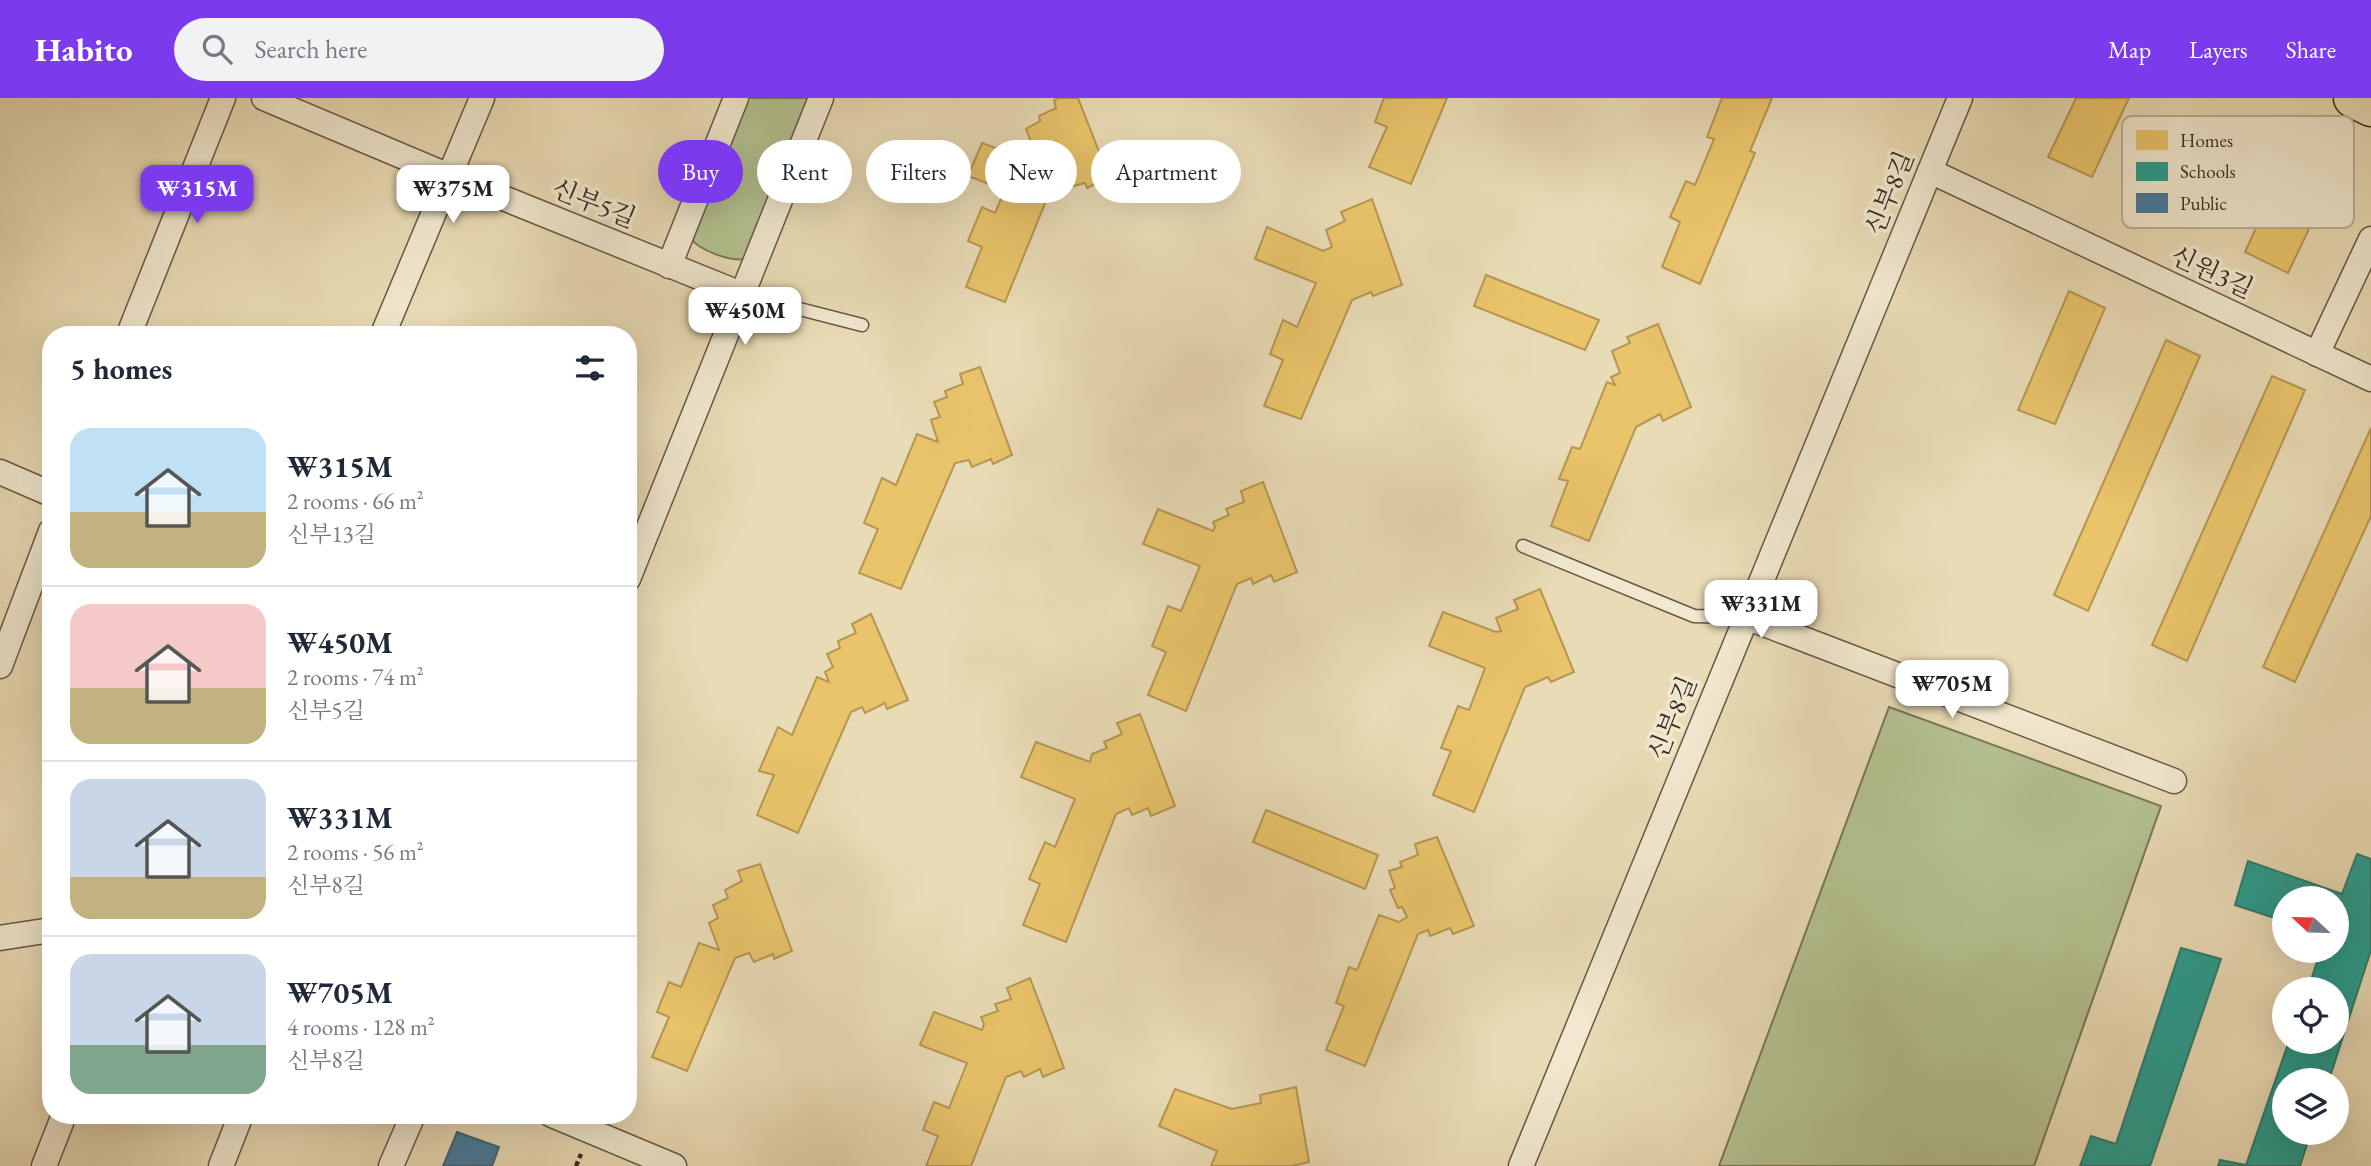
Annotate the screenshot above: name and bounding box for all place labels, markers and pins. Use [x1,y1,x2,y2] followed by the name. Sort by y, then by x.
[148,166,246,225] pin: ₩315M
[404,166,502,225] pin: ₩375M
[696,288,794,347] pin: ₩450M
[1712,580,1810,640] pin: ₩331M
[1903,660,2001,720] pin: ₩705M

